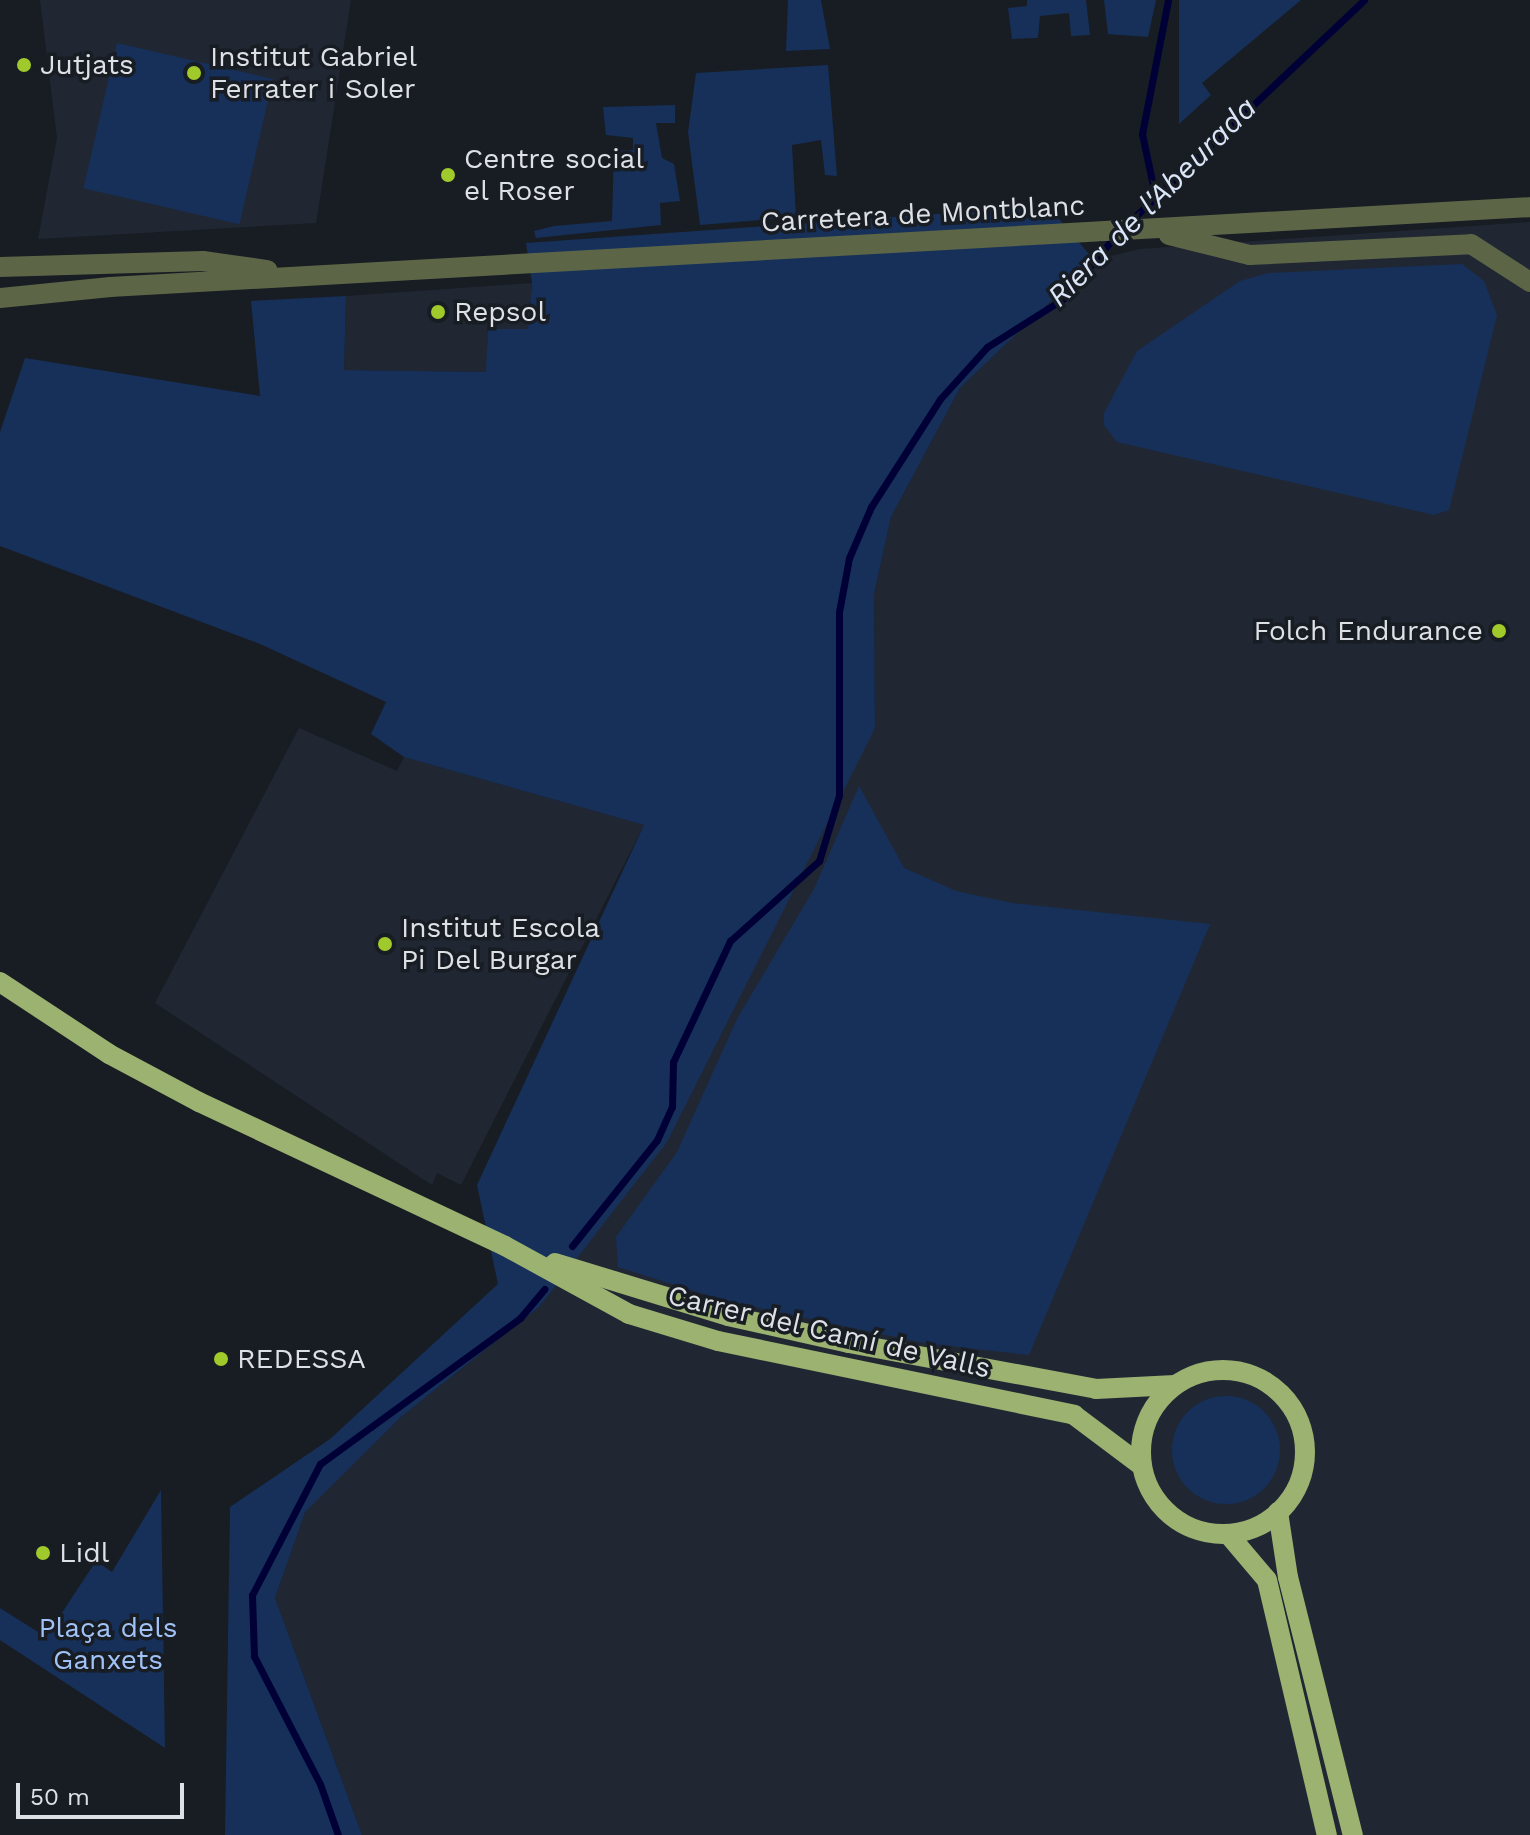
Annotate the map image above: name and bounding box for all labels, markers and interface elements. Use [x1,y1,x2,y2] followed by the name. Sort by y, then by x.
[210,40,417,106] place label: Institut Gabriel Ferrater i Soler
[40,48,134,82] place label: Jutjats
[15,56,33,74] marker: Jutjats
[185,64,203,82] marker: Institut Gabriel Ferrater i Soler
[1040,90,1264,314] water label: Riera de l'Abeurada
[464,142,644,208] place label: Centre social el Roser
[439,166,457,184] marker: Centre social el Roser
[760,189,1086,239] street label: Carretera de Montblanc
[454,295,546,329] place label: Repsol
[429,303,447,321] marker: Repsol
[1253,614,1483,648] place label: Folch Endurance
[1490,622,1508,640] marker: Folch Endurance
[401,911,600,977] place label: Institut Escola Pi Del Burgar
[376,935,394,953] marker: Institut Escola Pi Del Burgar
[663,1278,995,1386] street label: Carrer del Camí de Valls
[237,1342,366,1376] place label: REDESSA
[212,1350,230,1368] marker: REDESSA
[59,1536,109,1570] place label: Lidl
[34,1544,52,1562] marker: Lidl
[38,1611,178,1677] park label: Plaça dels Ganxets
[20,1767,188,1817] scale bar
[30,1783,90,1811] text: 50 m

